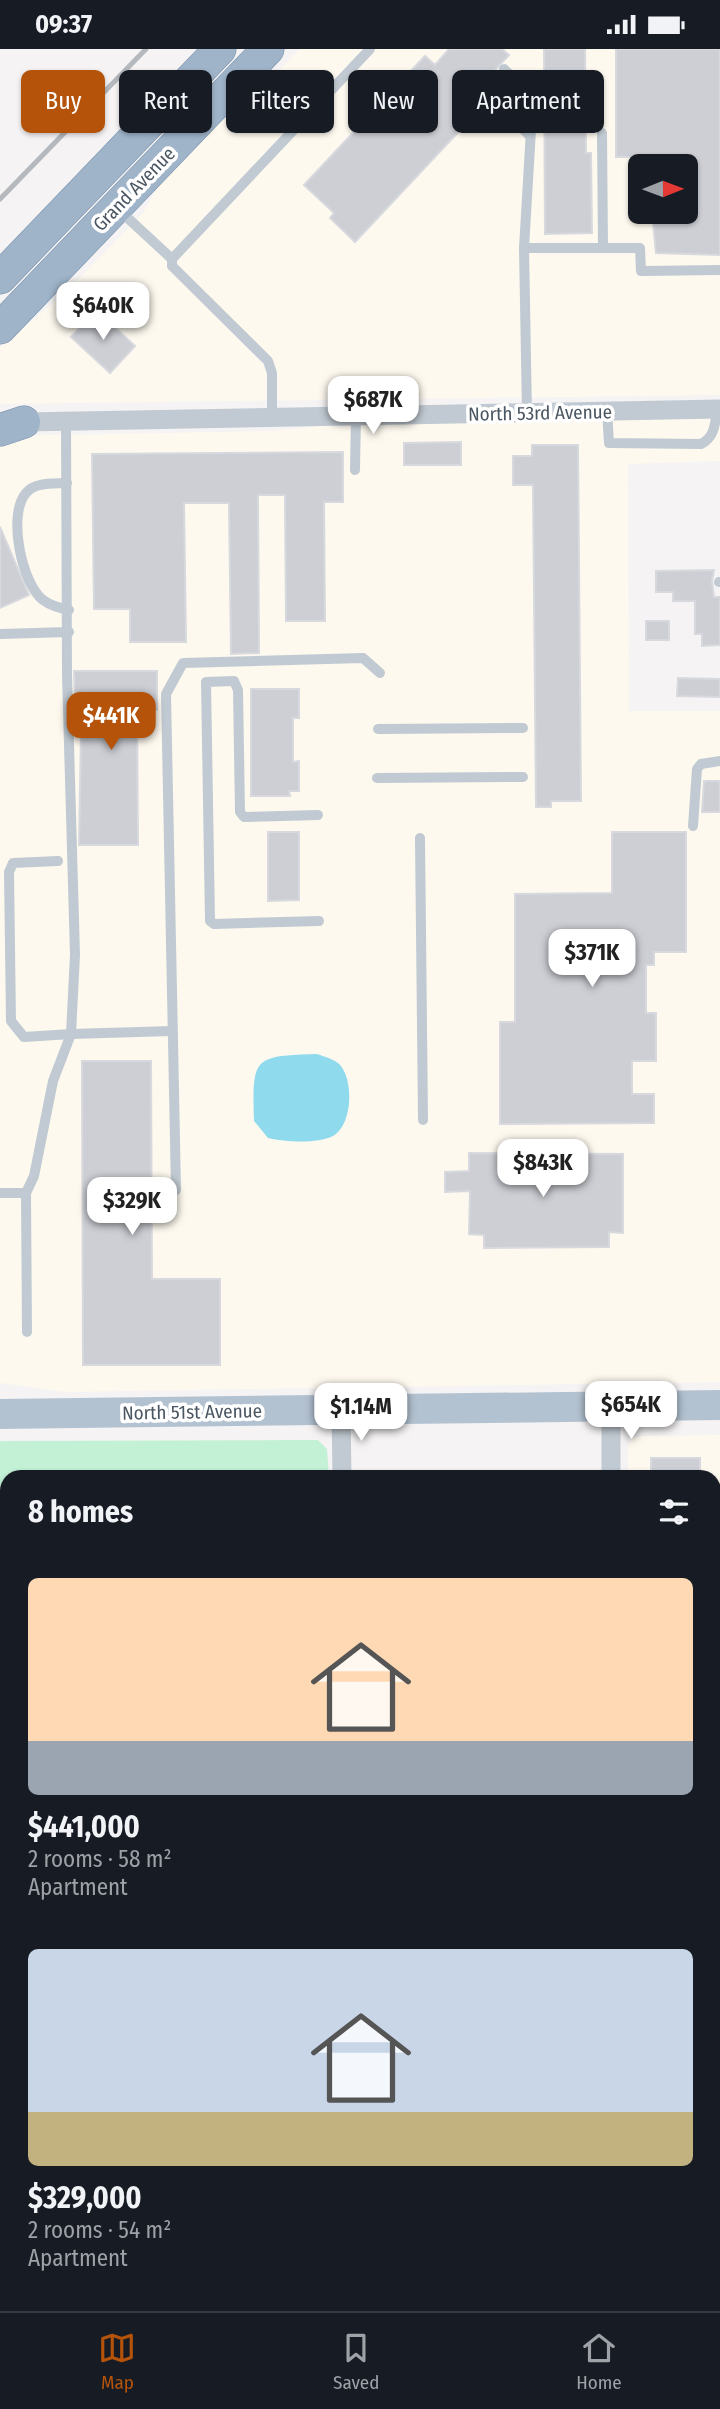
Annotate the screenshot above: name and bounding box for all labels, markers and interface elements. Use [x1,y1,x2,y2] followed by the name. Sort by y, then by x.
[35,9,92,40] text: 09:37
[21,70,105,133] chip: Buy
[119,70,212,133] chip: Rent
[226,70,334,133] chip: Filters
[348,70,438,133] chip: New
[452,70,604,133] chip: Apartment
[88,142,180,236] street label: Grand Avenue
[628,154,698,224] north arrow
[628,154,698,224] map controls
[54,282,152,342] pin: $640K
[72,291,134,319] text: $640K
[324,377,422,436] pin: $687K
[344,385,402,413] text: $687K
[468,400,612,426] street label: North 53rd Avenue
[62,693,160,752] pin: $441K
[83,701,139,729] text: $441K
[543,929,641,989] pin: $371K
[565,938,619,966] text: $371K
[494,1139,592,1199] pin: $843K
[513,1148,573,1176] text: $843K
[83,1177,181,1237] pin: $329K
[103,1186,161,1214] text: $329K
[582,1381,680,1441] pin: $654K
[304,1383,418,1443] pin: $1.14M
[601,1390,661,1418] text: $654K
[330,1392,392,1420] text: $1.14M
[122,1399,262,1425] street label: North 51st Avenue
[655,1493,693,1531] icon: filters
[28,1494,133,1530] text: 8 homes
[298,1624,424,1750] icon: home
[28,1809,140,1845] text: $441,000
[28,1845,172,1873] text: 2 rooms · 58 m²
[28,1873,128,1901] text: Apartment
[298,1995,424,2121] icon: home
[28,2180,142,2216] text: $329,000
[28,2216,171,2244] text: 2 rooms · 54 m²
[28,2244,128,2272] text: Apartment
[98,2329,136,2394] tab: Map
[333,2329,379,2394] tab: Saved
[576,2329,622,2394] tab: Home

